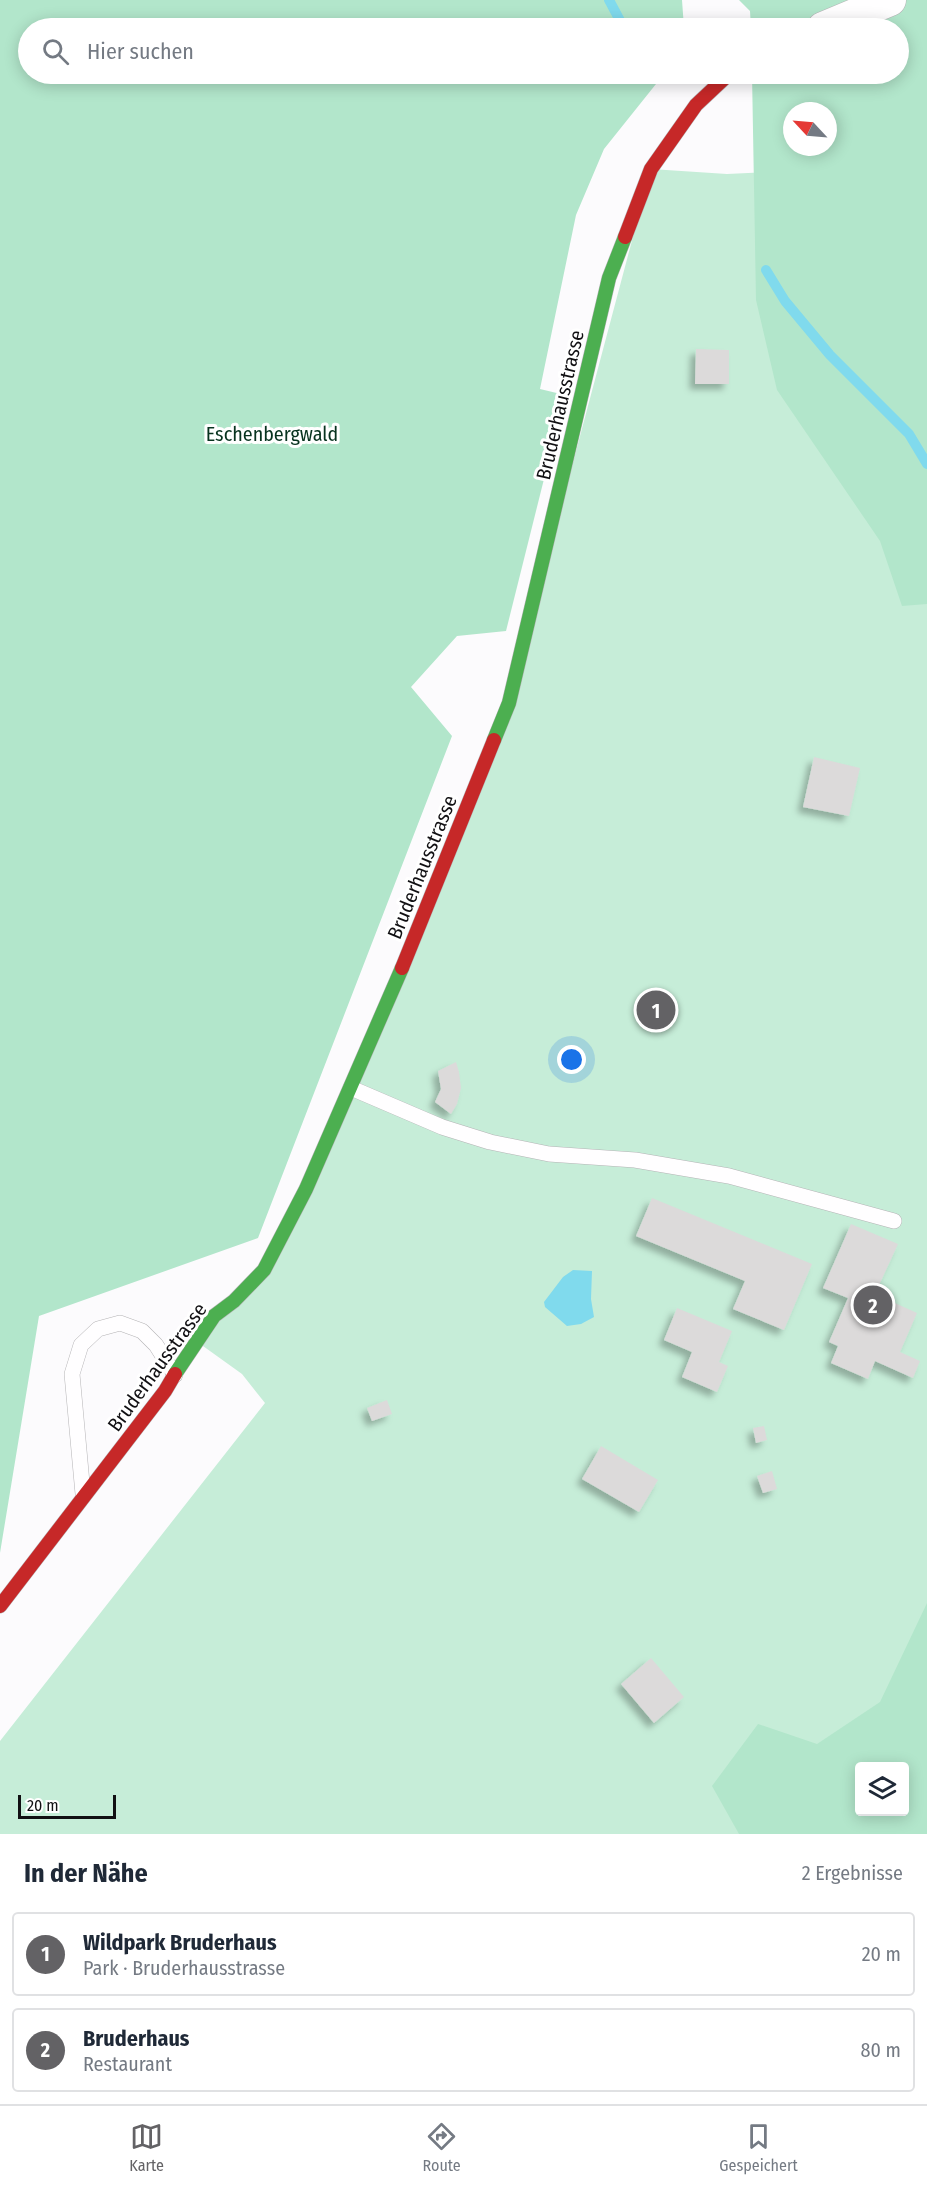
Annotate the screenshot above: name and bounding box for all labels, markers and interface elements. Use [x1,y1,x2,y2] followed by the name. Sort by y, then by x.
[18,18,909,84] search box
[39,35,72,68] icon: search
[87,38,194,65] text: Hier suchen
[783,102,837,156] north arrow
[531,328,589,482] street label: Bruderhausstrasse
[206,422,338,446] park label: Eschenbergwald
[382,792,462,942] street label: Bruderhausstrasse
[636,988,676,1032] pin: 1
[557,1045,586,1074] your location
[854,1282,892,1328] pin: 2
[102,1298,212,1436] street label: Bruderhausstrasse
[855,1762,909,1816] map controls
[855,1762,909,1816] button: layers
[18,1792,116,1820] scale bar
[27,1796,58,1815] text: 20 m
[24,1858,148,1889] text: In der Nähe
[802,1861,903,1885] text: 2 Ergebnisse
[83,1929,277,1956] text: Wildpark Bruderhaus
[41,1942,50,1966] text: 1
[862,1942,901,1966] text: 20 m
[83,1956,285,1980] text: Park · Bruderhausstrasse
[83,2025,189,2052] text: Bruderhaus
[41,2038,50,2062] text: 2
[861,2038,901,2062] text: 80 m
[83,2052,172,2076] text: Restaurant
[129,2120,164,2175] tab: Karte
[423,2120,461,2175] tab: Route
[719,2120,798,2175] tab: Gespeichert

